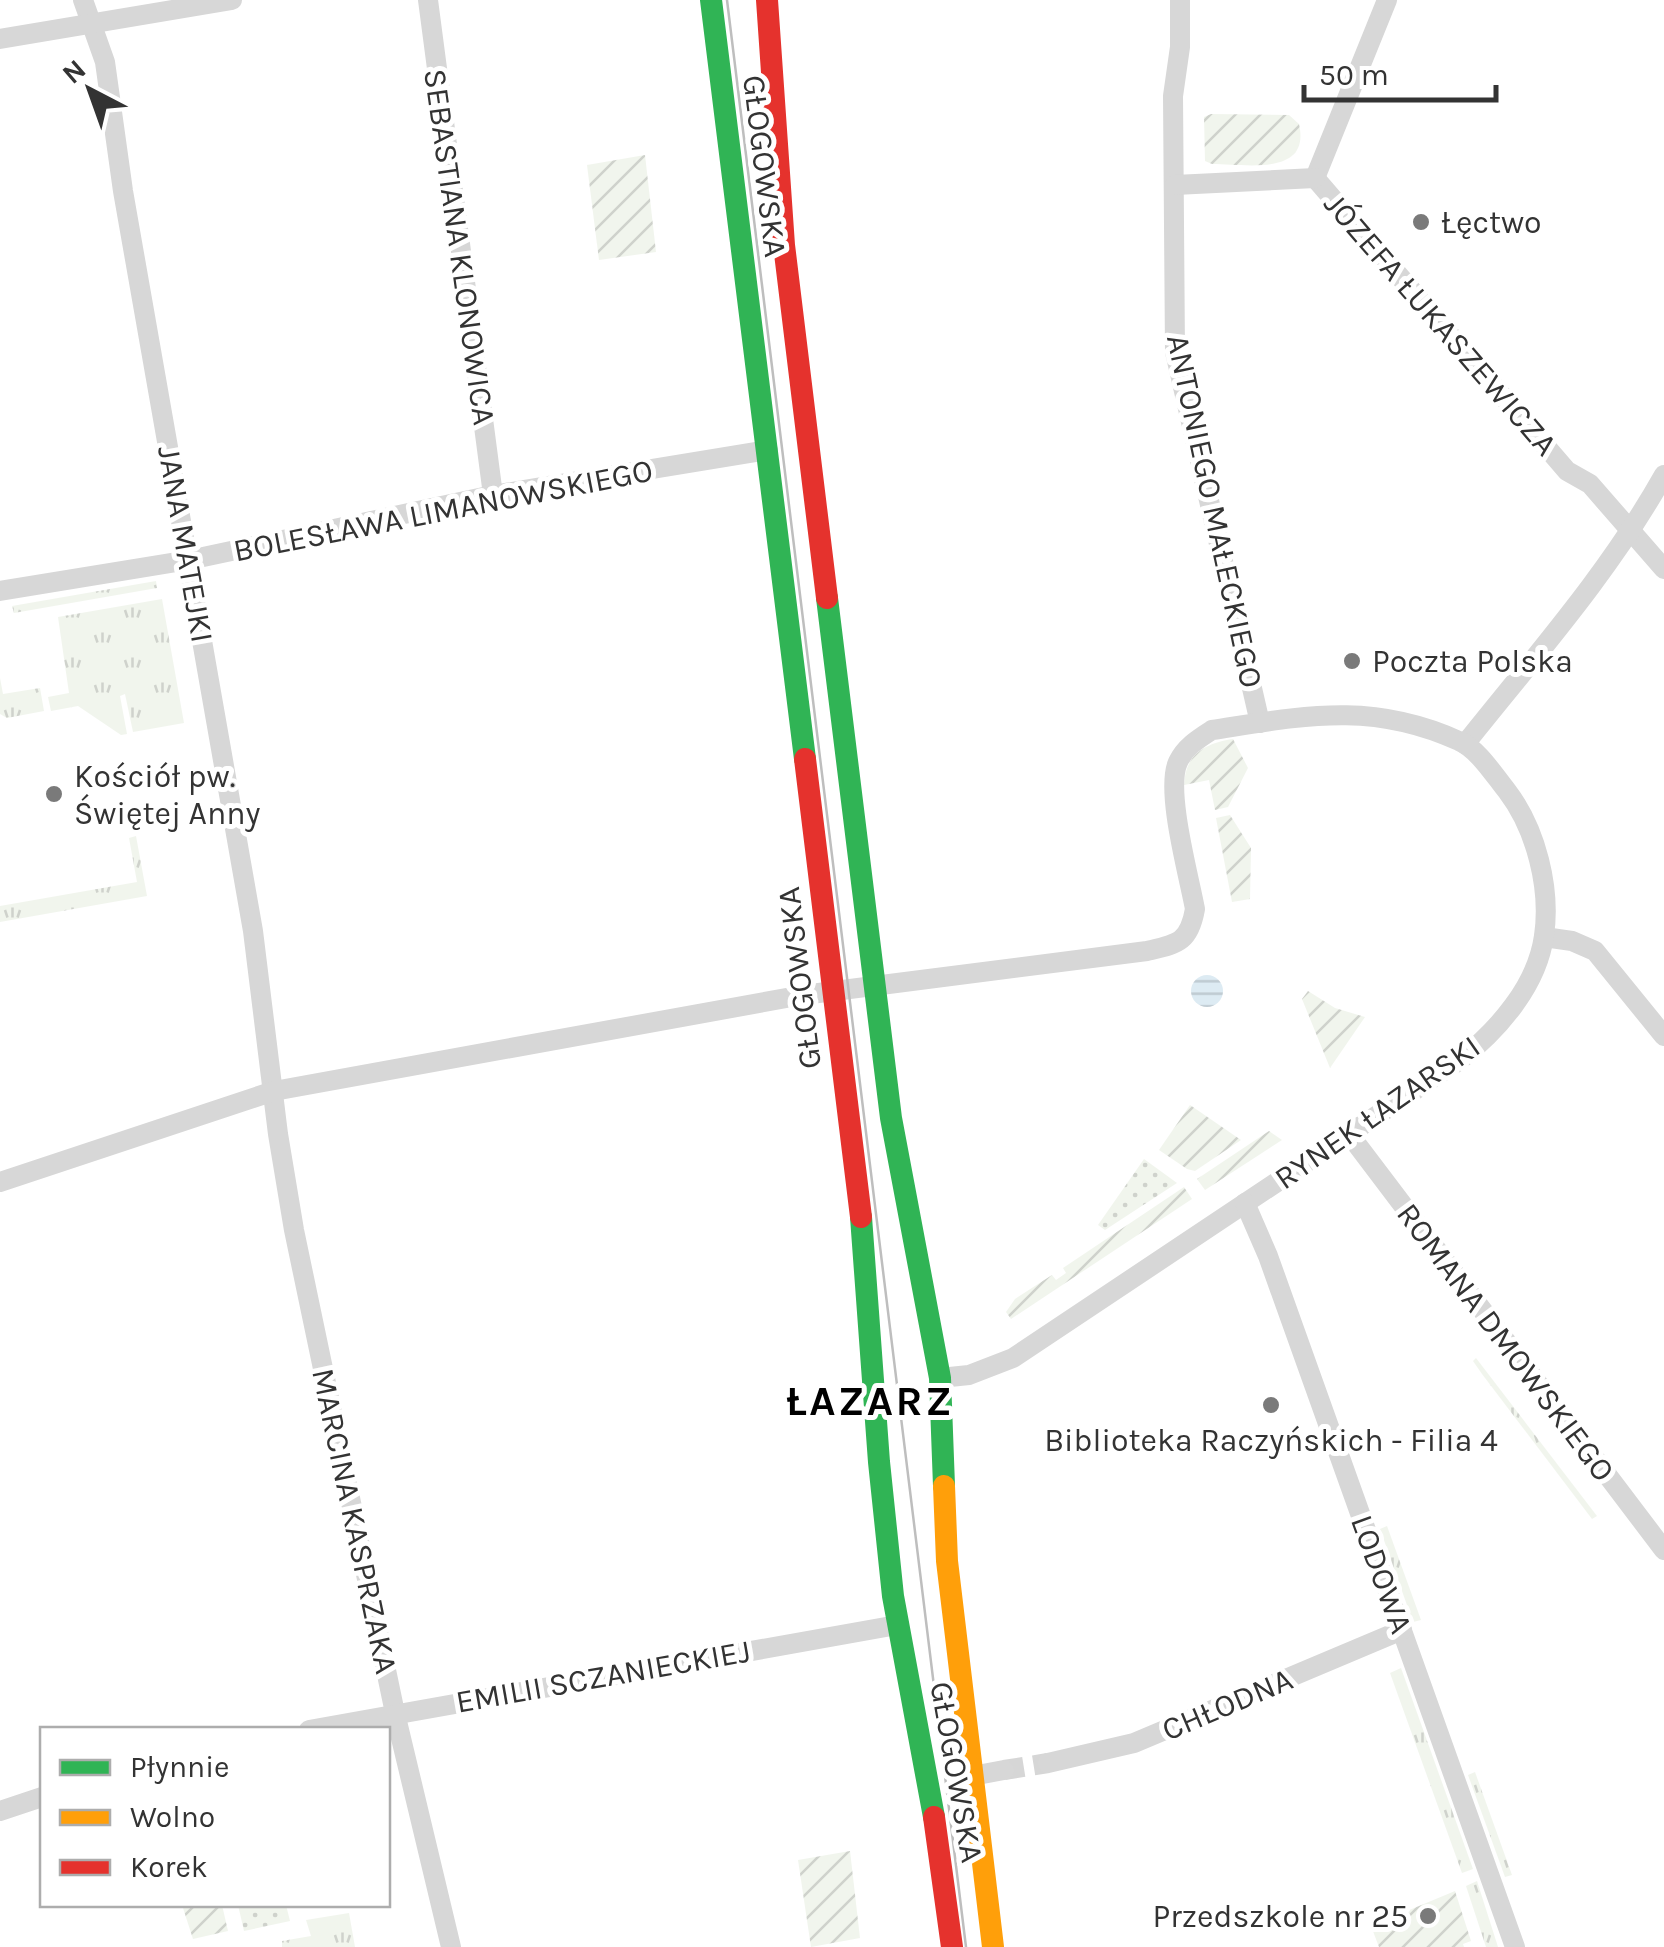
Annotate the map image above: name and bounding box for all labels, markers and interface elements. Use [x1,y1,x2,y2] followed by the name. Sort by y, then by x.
[40,40,140,140] north arrow
[1304,40,1496,102] scale bar
[56,52,92,91] text: N
[1319,57,1389,93] text: 50 m
[416,67,503,428] street label: SEBASTIANA KLONOWICA
[735,73,794,259] street label: GŁOGOWSKA
[1316,184,1566,463] street label: JÓZEFA ŁUKASZEWICZA
[1441,204,1542,241] place label: Łęctwo
[1410,211,1432,233] marker: Łęctwo
[1159,331,1270,691] street label: ANTONIEGO MAŁECKIEGO
[150,443,221,645] street label: JANA MATEJKI
[230,452,656,569] street label: BOLESŁAWA LIMANOWSKIEGO
[1372,643,1573,680] place label: Poczta Polska
[1341,650,1363,672] marker: Poczta Polska
[74,758,261,832] place label: Kościół pw. Świętej Anny
[43,783,65,805] marker: Kościół pw. Świętej Anny
[770,885,829,1071] street label: GŁOGOWSKA
[1268,1028,1487,1197] street label: RYNEK ŁAZARSKI
[1389,1196,1622,1488] street label: ROMANA DMOWSKIEGO
[304,1365,405,1677] street label: MARCINA KASPRZAKA
[786,1376,954,1426] district label: ŁAZARZ
[1260,1394,1282,1416] marker: Biblioteka Raczyńskich - Filia 4
[1044,1422,1498,1459] place label: Biblioteka Raczyńskich - Filia 4
[1343,1510,1420,1638] street label: LODOWA
[453,1632,753,1721] street label: EMILII SCZANIECKIEJ
[1156,1660,1298,1748] street label: CHŁODNA
[922,1679,991,1866] street label: GŁOGOWSKA
[40,1727,390,1907] legend
[130,1749,230,1785] text: Płynnie
[130,1799,215,1835] text: Wolno
[130,1849,208,1885] text: Korek
[1153,1898,1408,1935] place label: Przedszkole nr 25
[1417,1905,1439,1927] marker: Przedszkole nr 25

